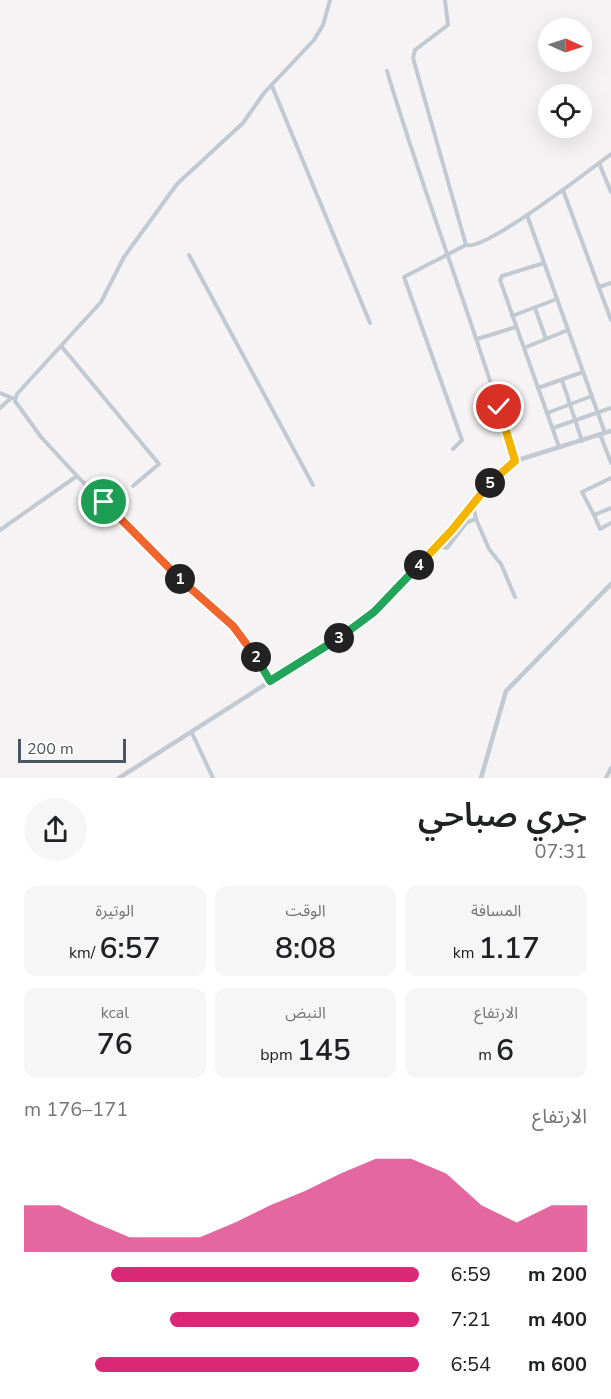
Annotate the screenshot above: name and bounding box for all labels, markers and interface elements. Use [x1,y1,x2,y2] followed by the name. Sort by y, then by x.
[538,18,592,72] north arrow
[538,18,592,138] map controls
[538,84,592,138] button: locate
[473,381,524,432] pin
[482,390,515,423] icon: check
[475,468,505,498] pin: 5
[485,472,495,494] text: 5
[78,476,129,527] pin
[87,485,120,518] icon: arrive
[404,550,434,580] pin: 4
[414,554,424,576] text: 4
[165,564,195,594] pin: 1
[175,568,185,590] text: 1
[324,623,354,653] pin: 3
[334,627,344,649] text: 3
[241,642,271,672] pin: 2
[251,646,261,668] text: 2
[18,736,126,764] scale bar
[27,738,74,760] text: 200 m
[418,793,587,838] text: جري صباحي
[24,798,87,861] button: share
[534,838,587,865] text: 07:31
[96,900,134,922] text: الوتيرة
[285,900,326,922] text: الوقت
[471,900,521,922] text: المسافة
[99,928,161,969] text: 6:57
[275,928,336,969] text: 8:08
[479,928,540,969] text: 1.17
[69,942,99,964] text: /km
[453,942,479,964] text: km
[101,1002,129,1024] text: kcal
[285,1002,326,1024] text: النبض
[474,1002,518,1024] text: الارتفاع
[97,1024,133,1065] text: 76
[297,1030,351,1071] text: 145
[496,1030,514,1071] text: 6
[260,1044,297,1066] text: bpm
[478,1044,496,1066] text: m
[24,1096,128,1123] text: 171–176 m
[532,1103,587,1130] text: الارتفاع
[450,1261,491,1288] text: 6:59
[528,1261,587,1288] text: 200 m
[450,1306,491,1333] text: 7:21
[528,1306,587,1333] text: 400 m
[450,1351,491,1378] text: 6:54
[528,1351,587,1378] text: 600 m

